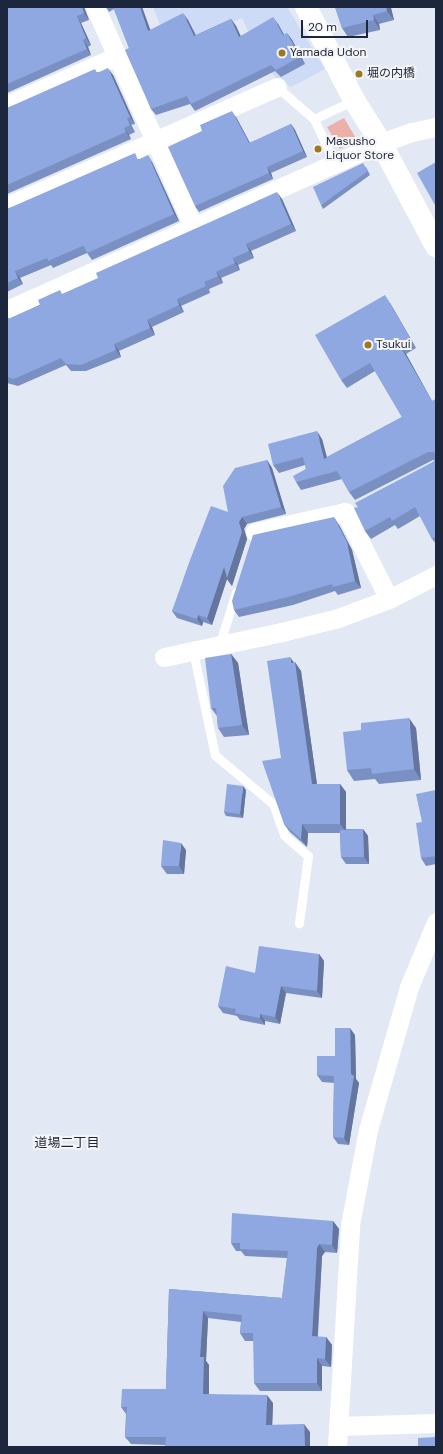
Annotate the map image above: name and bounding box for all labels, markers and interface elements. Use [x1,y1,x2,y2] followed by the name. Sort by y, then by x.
[303,12,370,38] scale bar
[308,19,337,35] text: 20 m
[290,46,366,60] place label: Yamada Udon
[277,48,287,58] marker: Yamada Udon
[367,67,415,81] place label: 堀の内橋
[354,69,364,79] marker: 堀の内橋
[326,135,394,163] place label: Masusho Liquor Store
[313,144,323,154] marker: Masusho Liquor Store
[376,338,411,352] place label: Tsukui
[363,340,373,350] marker: Tsukui
[35,1135,99,1151] district label: 道場二丁目

